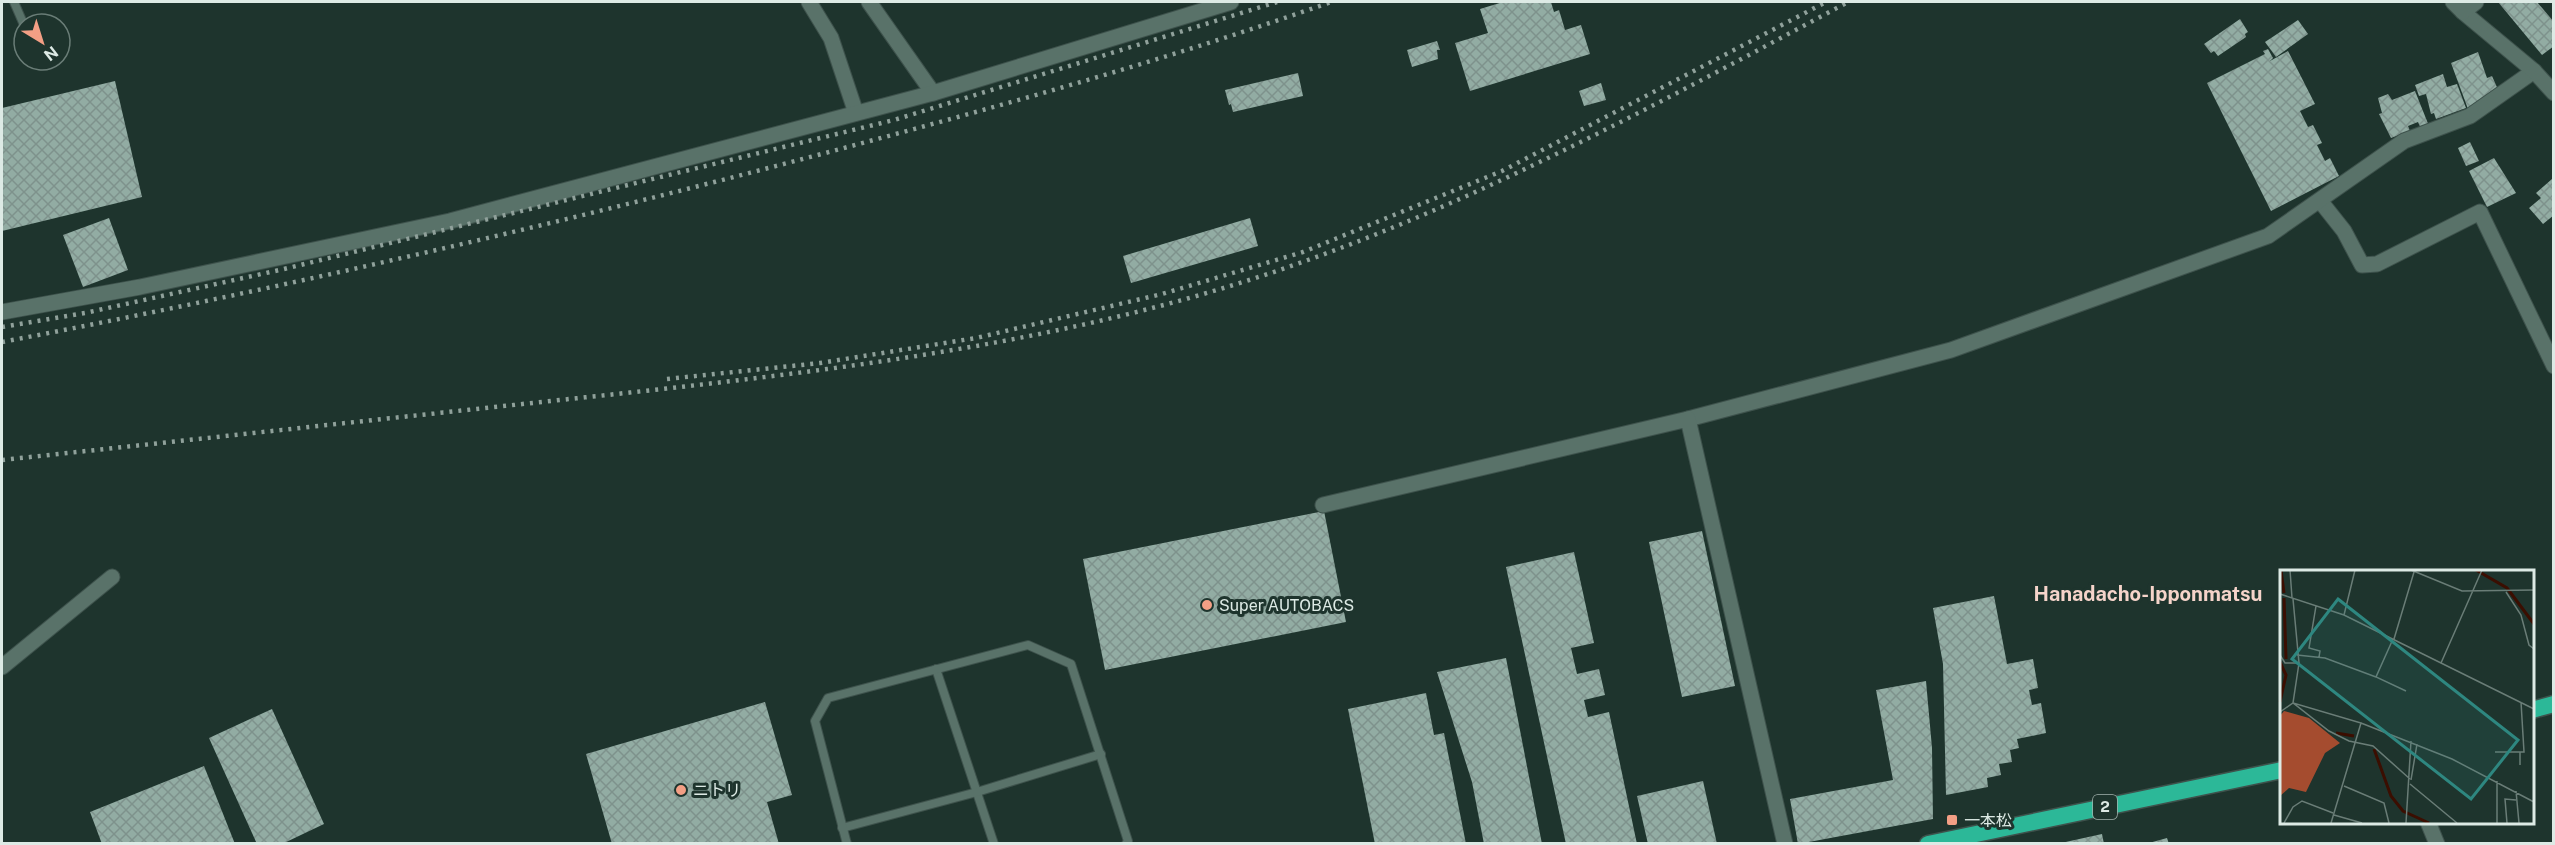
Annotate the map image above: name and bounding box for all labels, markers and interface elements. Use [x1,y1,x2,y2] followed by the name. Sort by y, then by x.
[12,12,72,72] north arrow
[40,42,62,65] text: N
[2280,570,2534,824] inset map
[2034,582,2262,606] district label: Hanadacho-Ipponmatsu
[1219,596,1354,615] place label: Super AUTOBACS
[1200,598,1214,612] marker: Super AUTOBACS
[693,781,741,800] place label: ニトリ
[674,783,688,797] marker: ニトリ
[2093,795,2117,819] road number: 2
[1964,811,2012,830] place label: 一本松
[1945,813,1959,827] marker: 一本松

